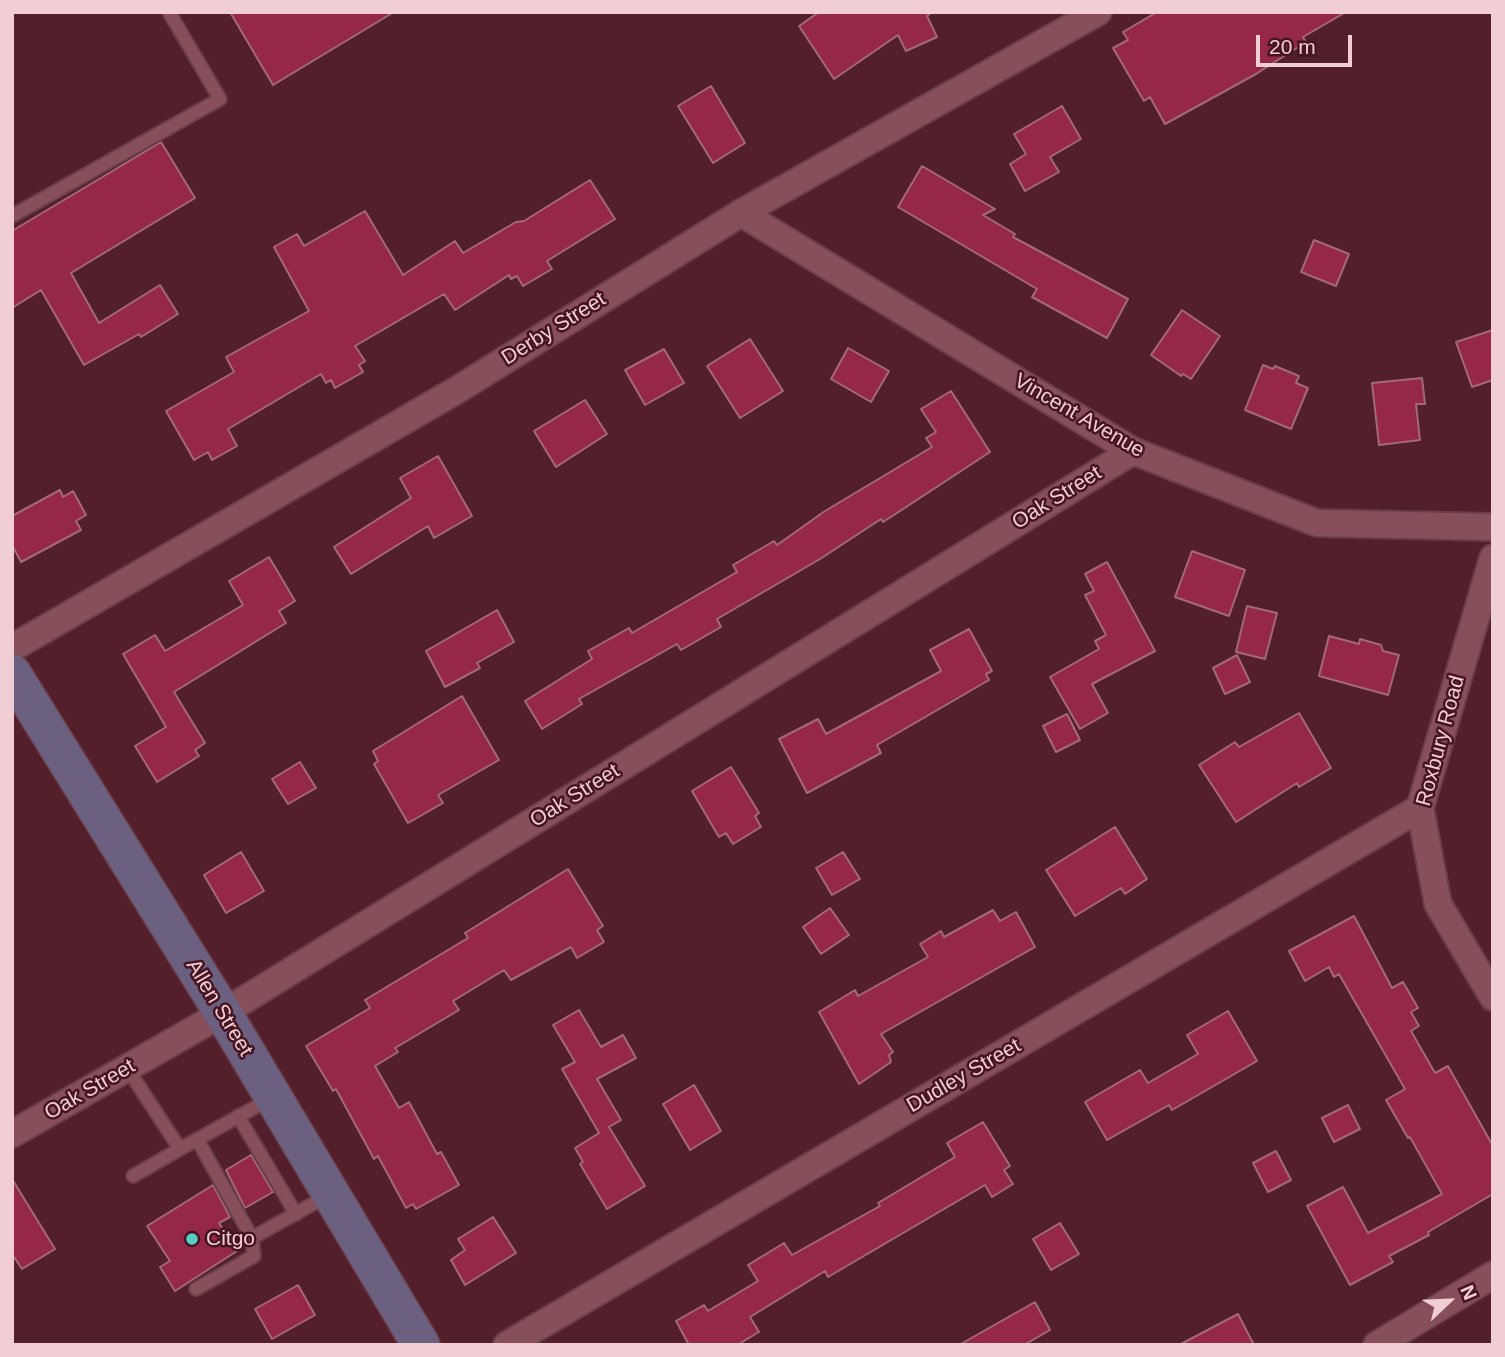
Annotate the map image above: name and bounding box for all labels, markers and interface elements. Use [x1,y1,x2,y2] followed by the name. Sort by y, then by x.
[1260,21,1356,65] scale bar
[1269,35,1316,58] text: 20 m
[497,287,611,371] street label: Derby Street
[1009,369,1149,463] street label: Vincent Avenue
[1008,461,1106,535] street label: Oak Street
[1411,673,1471,809] street label: Roxbury Road
[526,759,624,833] street label: Oak Street
[180,955,258,1061] street label: Allen Street
[903,1033,1025,1119] street label: Dudley Street
[40,1054,140,1126] street label: Oak Street
[206,1226,255,1252] place label: Citgo
[184,1231,200,1247] marker: Citgo
[1414,1266,1484,1336] north arrow
[1456,1282,1481,1303] text: N

